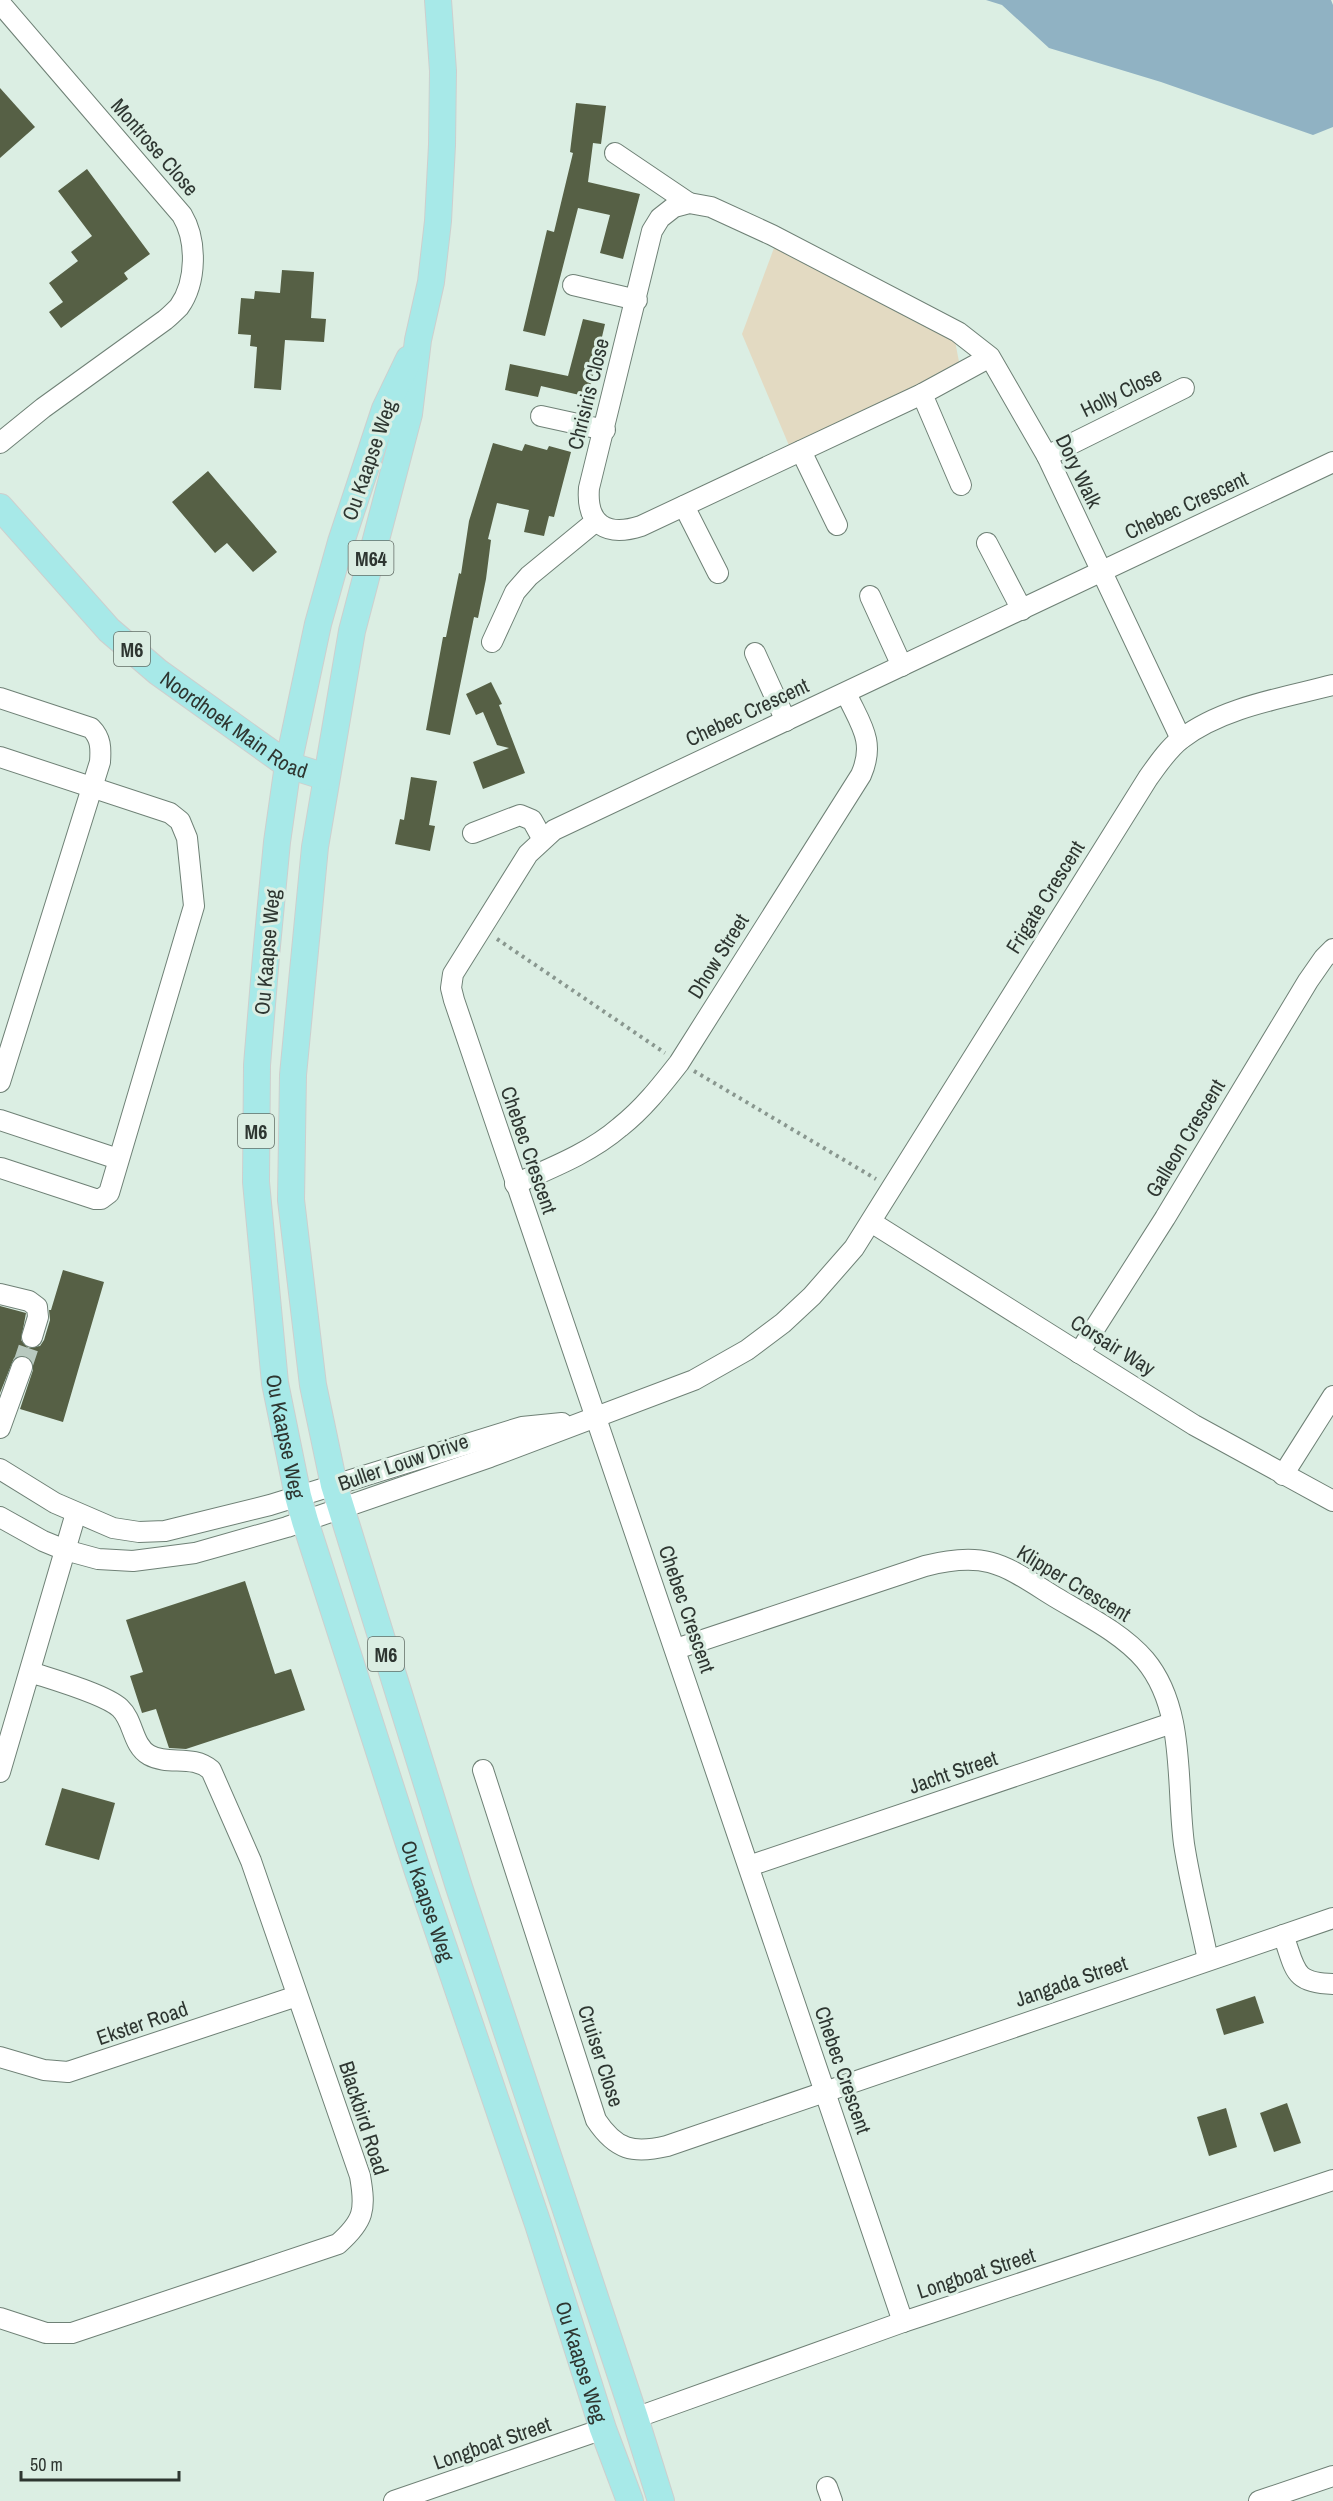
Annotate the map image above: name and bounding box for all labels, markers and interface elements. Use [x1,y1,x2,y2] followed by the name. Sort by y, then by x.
[104,92,206,202] street label: Montrose Close
[560,335,616,453] street label: Chrisiris Close
[1076,360,1166,424] street label: Holly Close
[335,395,403,524] street label: Ou Kaapse Weg
[1049,429,1109,513] street label: Dory Walk
[1120,464,1253,546] street label: Chebec Crescent
[348,541,394,575] road number: M64
[114,632,150,666] road number: M6
[155,664,311,785] street label: Noordhoek Main Road
[681,671,814,753] street label: Chebec Crescent
[999,835,1091,959] street label: Frigate Crescent
[247,888,287,1016] street label: Ou Kaapse Weg
[681,908,756,1004] street label: Dhow Street
[1138,1073,1232,1202] street label: Galleon Crescent
[494,1082,564,1218] street label: Chebec Crescent
[238,1114,274,1148] road number: M6
[1065,1308,1161,1383] street label: Corsair Way
[260,1373,313,1502] street label: Ou Kaapse Weg
[334,1426,472,1498] street label: Buller Louw Drive
[1012,1538,1137,1629] street label: Klipper Crescent
[652,1541,722,1677] street label: Chebec Crescent
[368,1637,404,1671] road number: M6
[905,1743,1001,1801] street label: Jacht Street
[394,1837,462,1966] street label: Ou Kaapse Weg
[1011,1948,1131,2014] street label: Jangada Street
[92,1994,192,2052] street label: Ekster Road
[571,2001,631,2111] street label: Cruiser Close
[808,2002,878,2138] street label: Chebec Crescent
[332,2058,396,2178] street label: Blackbird Road
[913,2240,1039,2306] street label: Longboat Street
[549,2297,615,2427] street label: Ou Kaapse Weg
[429,2409,555,2477] street label: Longboat Street
[21,2444,178,2482] scale bar
[30,2452,63,2477] text: 50 m

